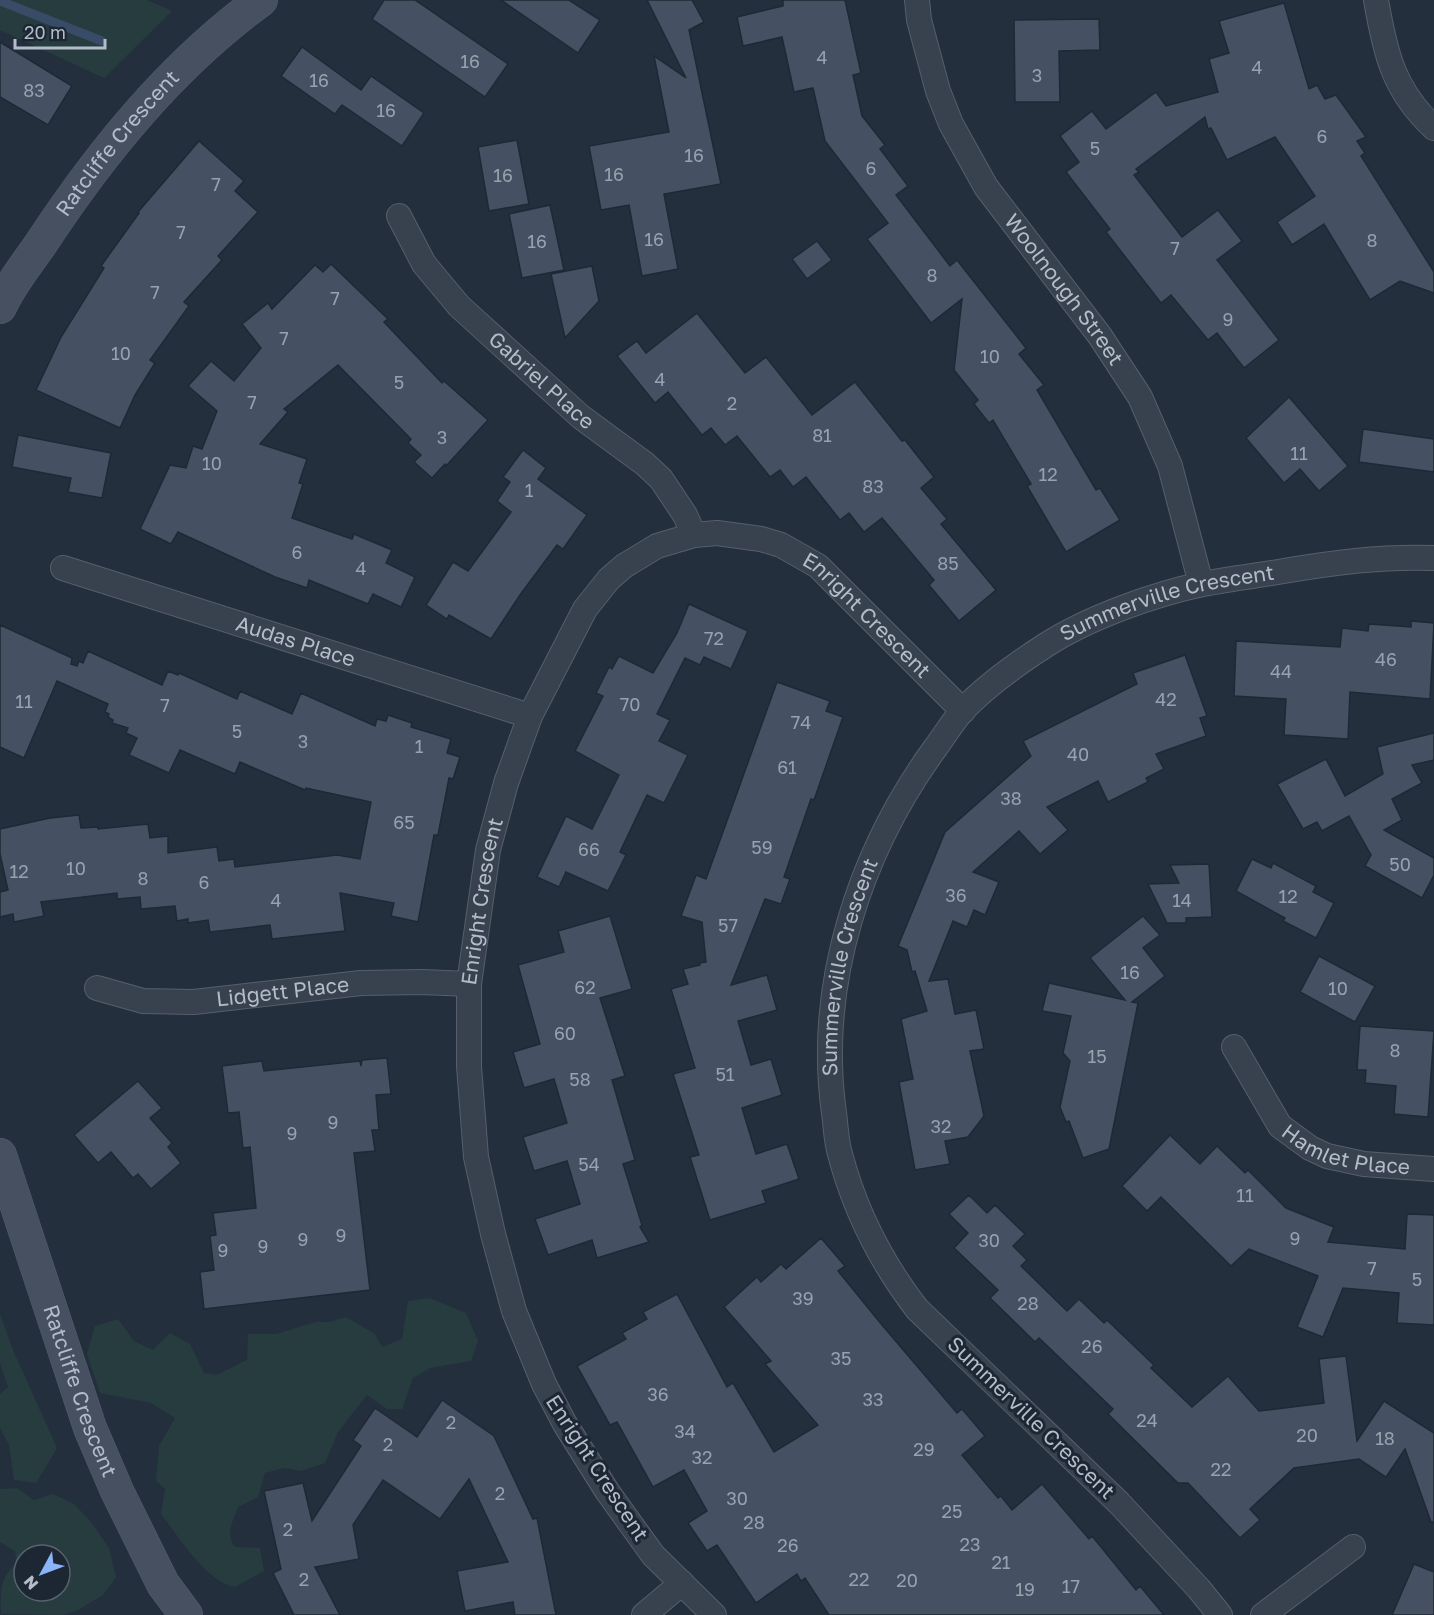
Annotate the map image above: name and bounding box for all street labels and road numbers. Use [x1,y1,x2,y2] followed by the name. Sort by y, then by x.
[50,64,184,221] street label: Ratcliffe Crescent
[999,208,1130,370] street label: Woolnough Street
[484,326,600,434] street label: Gabriel Place
[798,546,936,683] street label: Enright Crescent
[1055,559,1276,646] street label: Summerville Crescent
[233,610,359,672] street label: Audas Place
[455,815,508,987] street label: Enright Crescent
[816,854,883,1077] street label: Summerville Crescent
[215,970,350,1011] street label: Lidgett Place
[1277,1118,1411,1179] street label: Hamlet Place
[38,1301,123,1481] street label: Ratcliffe Crescent
[943,1331,1121,1504] street label: Summerville Crescent
[541,1389,655,1545] street label: Enright Crescent

